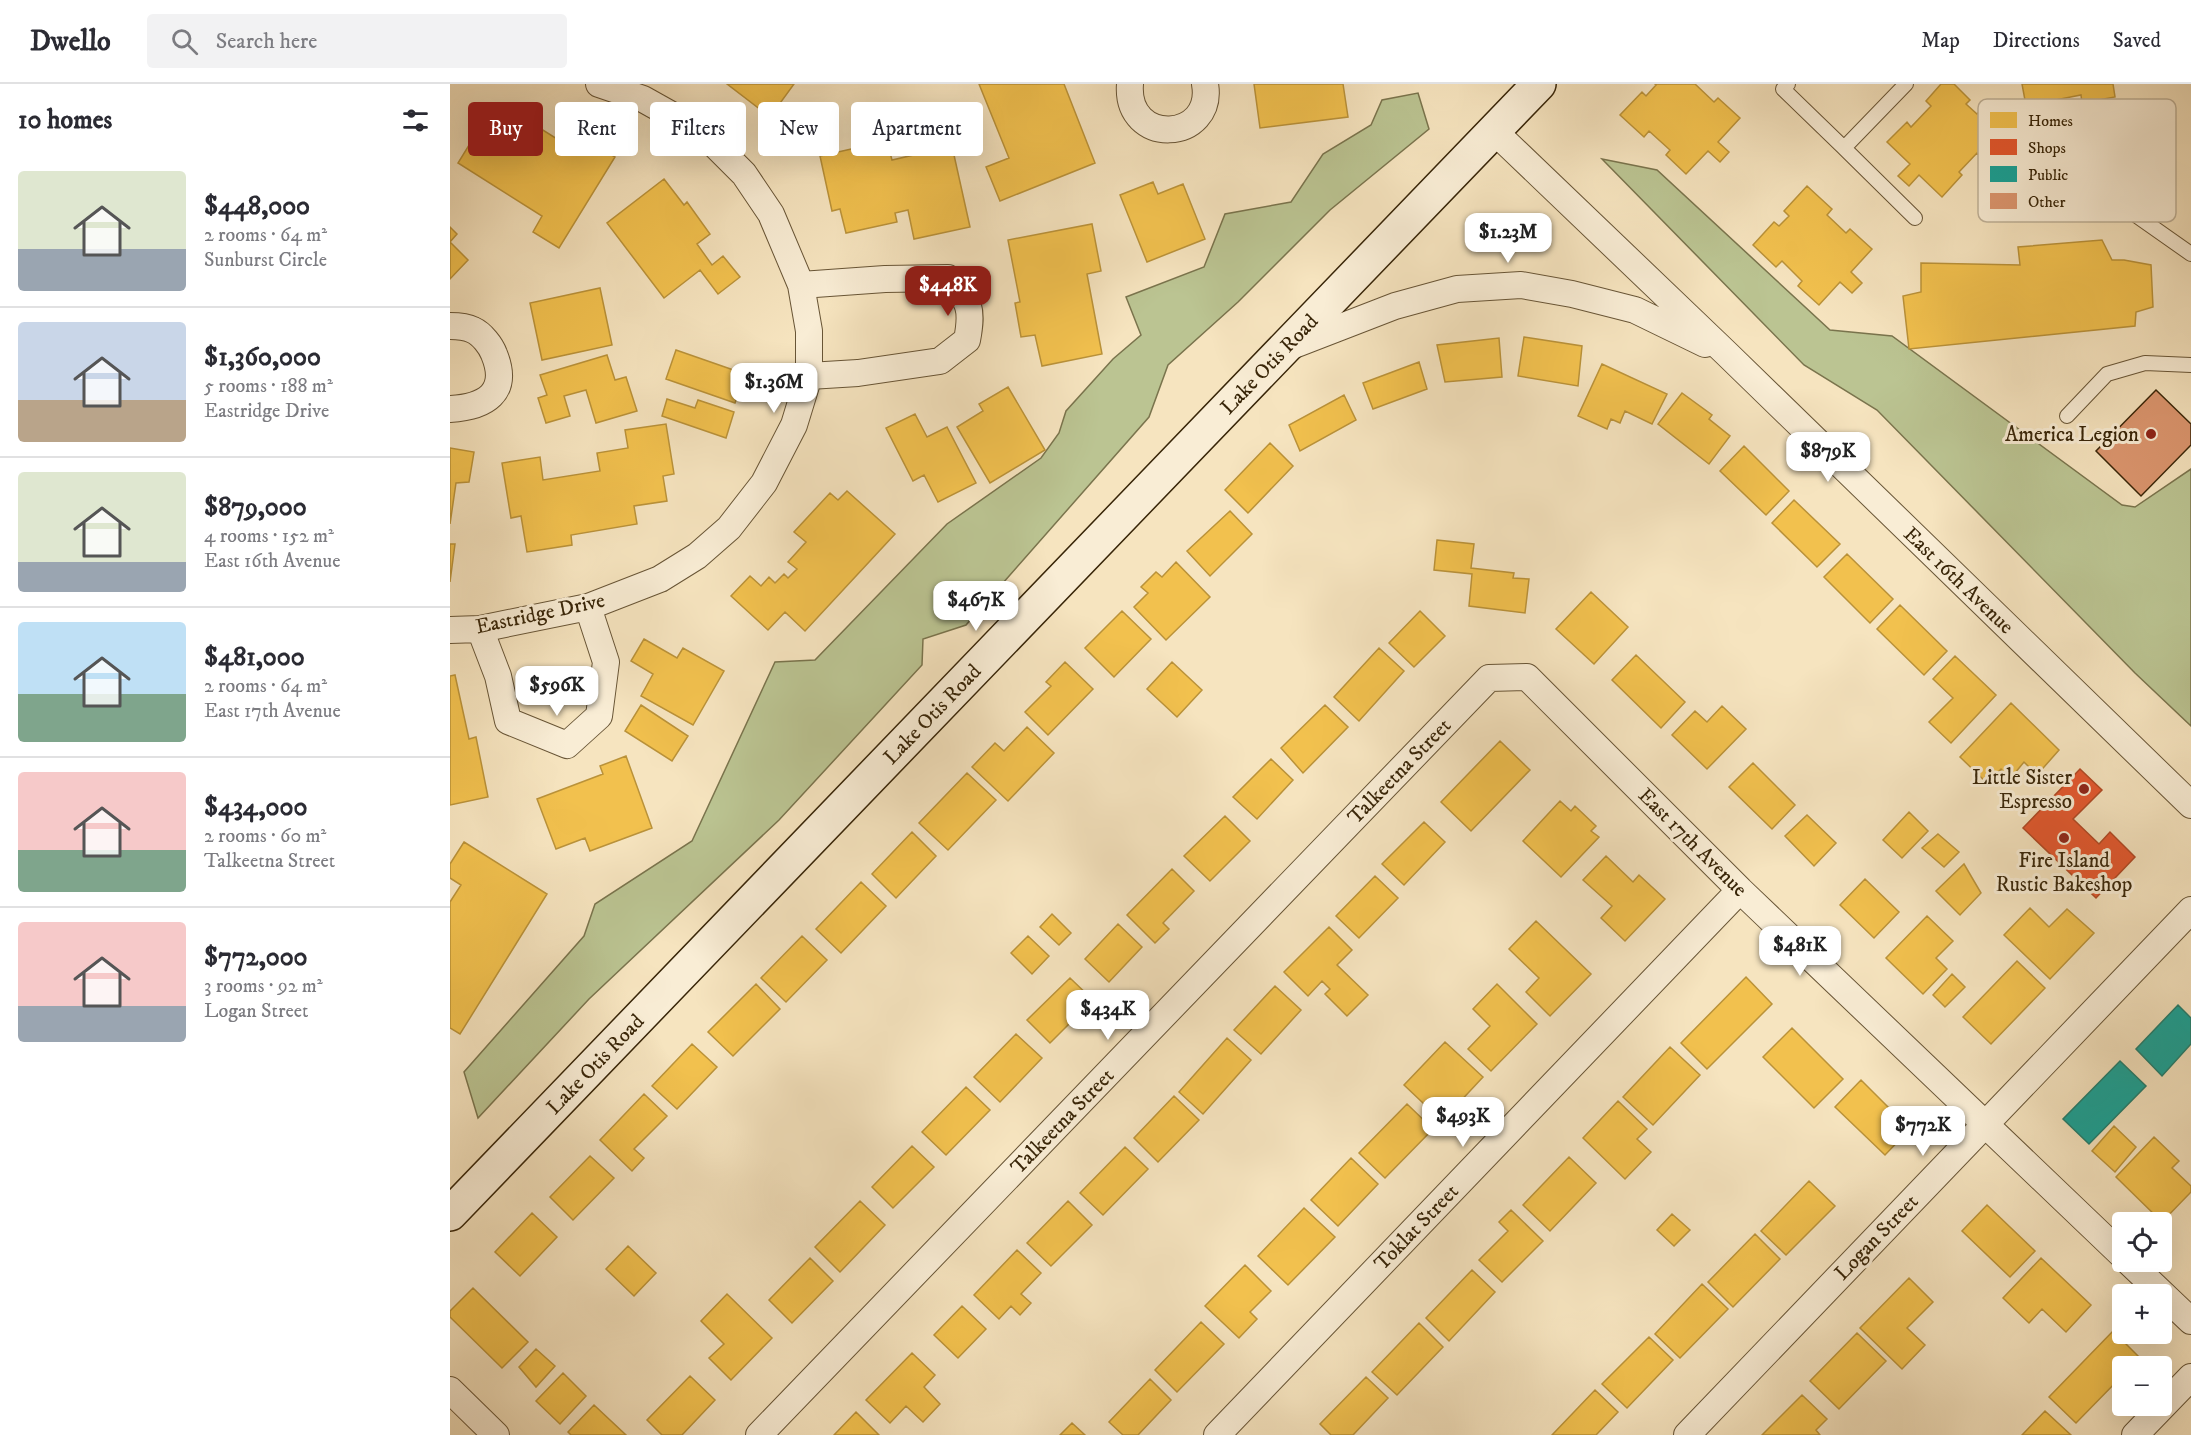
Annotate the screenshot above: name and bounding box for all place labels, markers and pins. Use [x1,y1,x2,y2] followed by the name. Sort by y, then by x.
[1459,213,1557,264] pin: $1.23M
[906,266,990,317] pin: $448K
[725,363,823,414] pin: $1.36M
[2005,422,2139,448] place label: America Legion
[2144,427,2158,441] marker: America Legion
[1786,432,1870,483] pin: $879K
[934,581,1018,632] pin: $467K
[515,666,599,717] pin: $596K
[1972,765,2072,815] place label: Little Sister Espresso
[2077,782,2091,796] marker: Little Sister Espresso
[2057,831,2071,845] marker: Fire Island Rustic Bakeshop
[1996,848,2132,898] place label: Fire Island Rustic Bakeshop
[1758,926,1842,977] pin: $481K
[1066,990,1150,1041] pin: $434K
[1421,1097,1505,1148] pin: $493K
[1881,1106,1965,1157] pin: $772K

